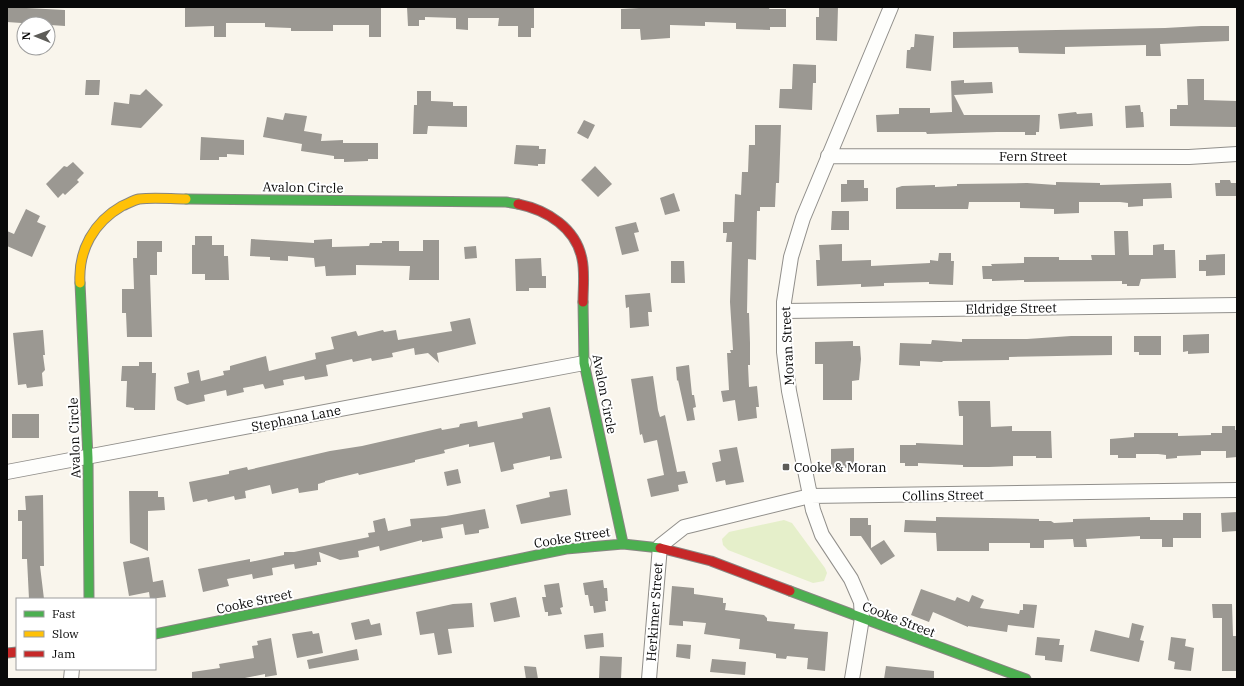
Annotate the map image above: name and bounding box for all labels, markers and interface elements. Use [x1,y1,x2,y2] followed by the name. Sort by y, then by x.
[16,16,56,56] north arrow
[19,31,33,40] text: N
[999,148,1068,165] street label: Fern Street
[262,178,344,197] street label: Avalon Circle
[965,299,1057,318] street label: Eldridge Street
[777,305,798,386] street label: Moran Street
[588,353,621,435] street label: Avalon Circle
[65,397,84,479] street label: Avalon Circle
[250,401,342,436] street label: Stephana Lane
[794,459,887,476] place label: Cooke & Moran
[781,462,791,472] marker: Cooke & Moran
[902,486,984,505] street label: Collins Street
[533,523,612,552] street label: Cooke Street
[643,562,666,662] street label: Herkimer Street
[215,585,294,618] street label: Cooke Street
[16,598,156,670] legend
[860,598,938,641] street label: Cooke Street
[52,606,76,621] text: Fast
[52,626,79,641] text: Slow
[52,646,76,661] text: Jam

